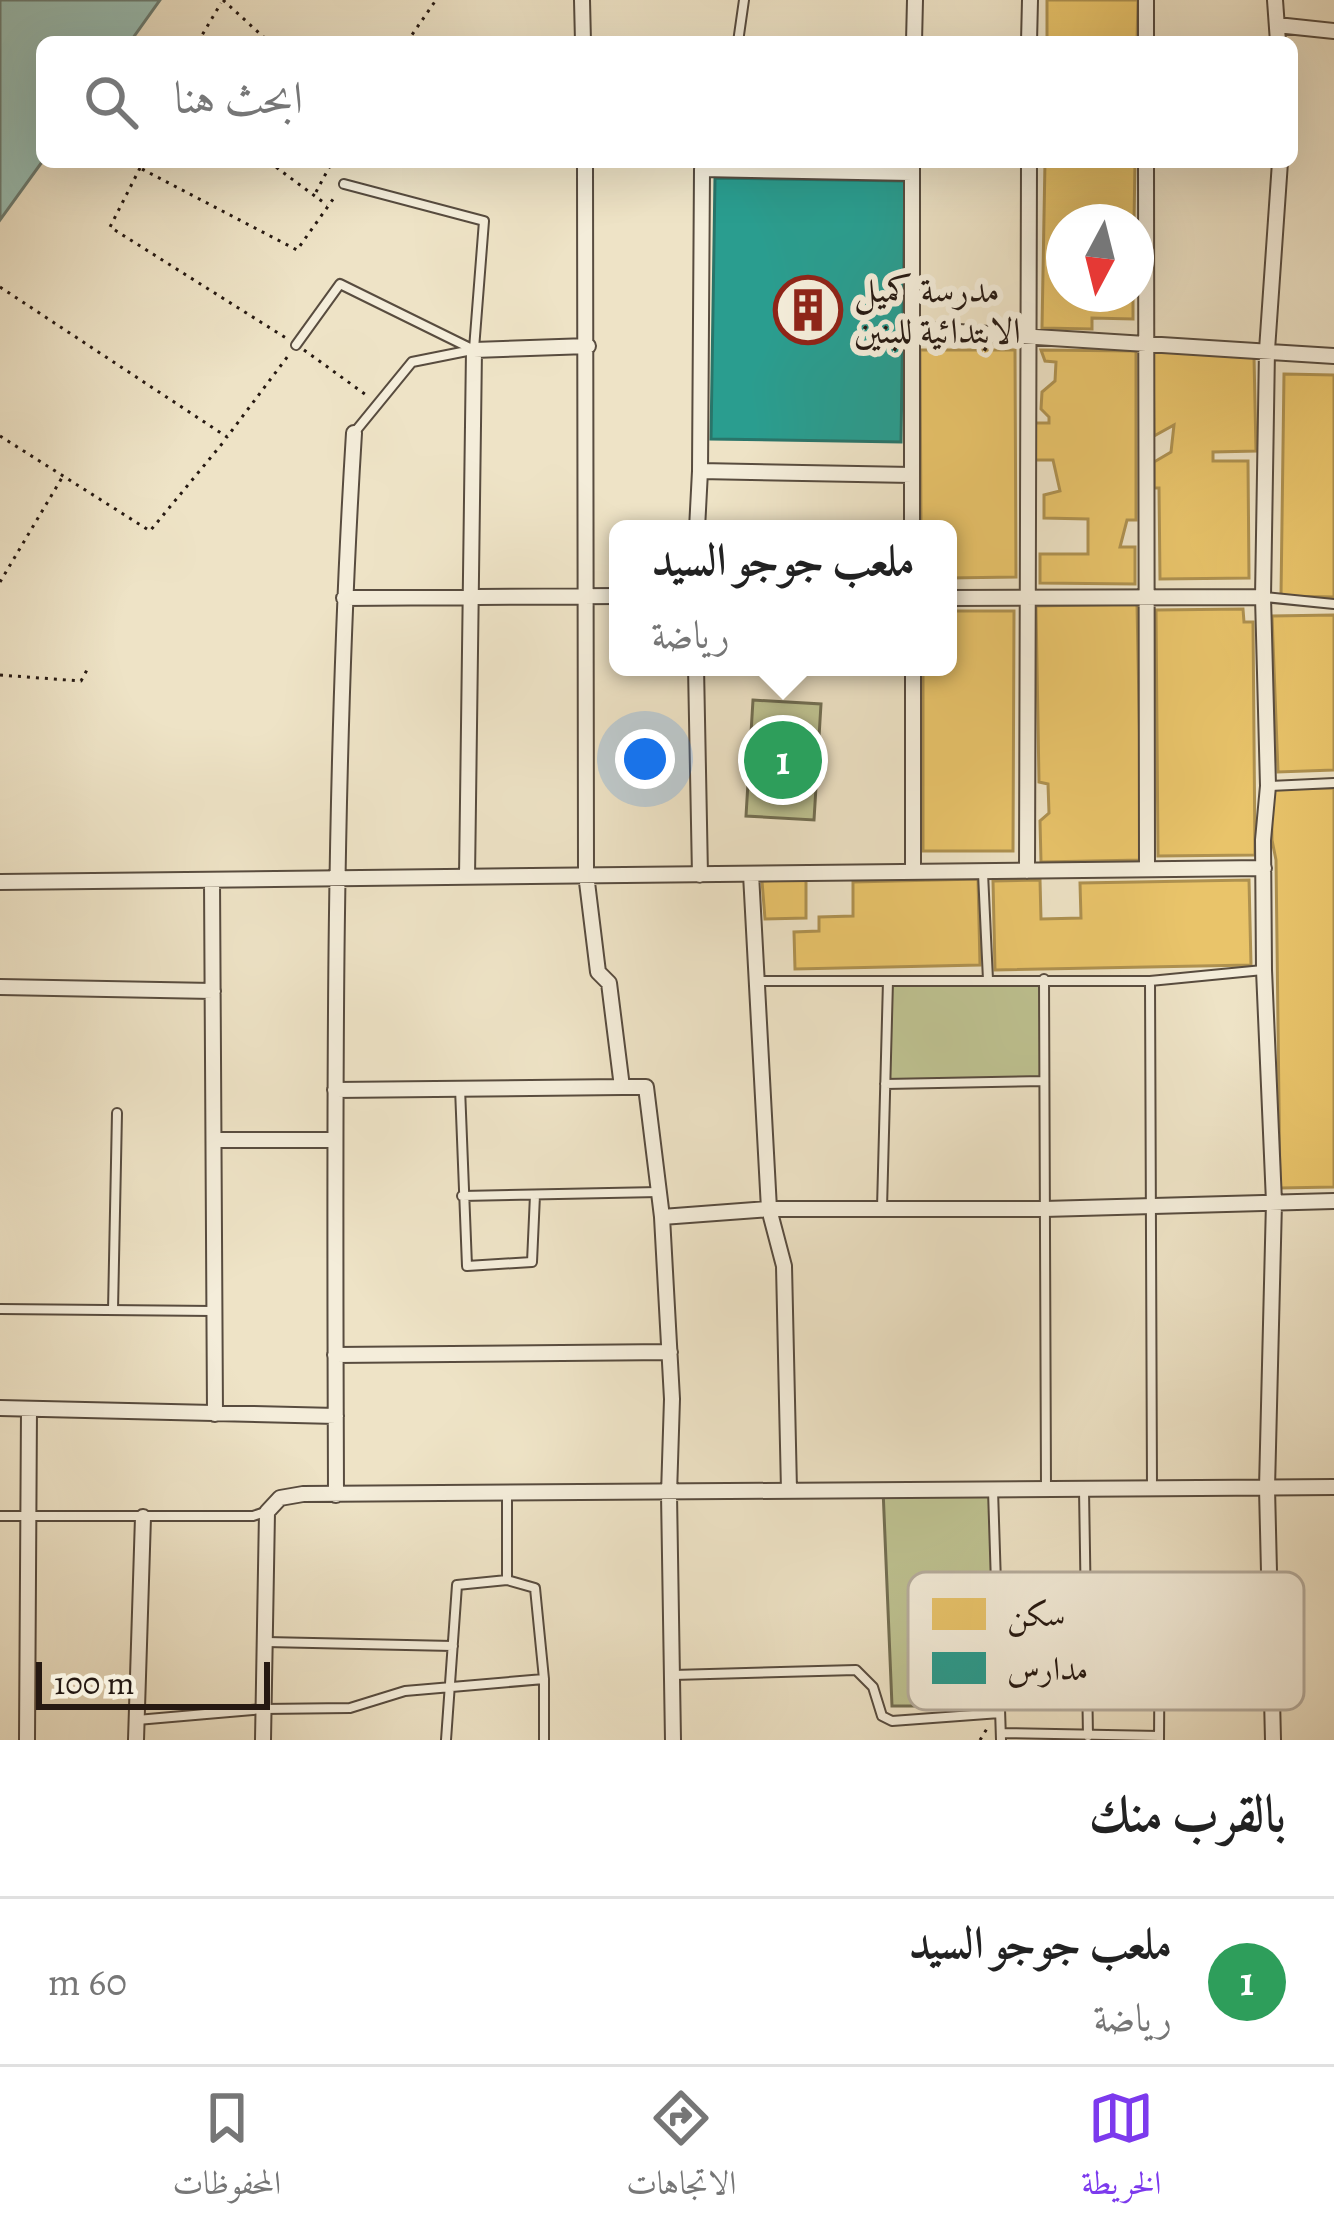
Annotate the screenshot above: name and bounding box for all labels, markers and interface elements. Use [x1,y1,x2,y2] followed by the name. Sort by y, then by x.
[36,36,1298,168] search box
[174,67,303,129] text: ابحث هنا
[78,69,144,135] icon: search
[1046,204,1154,312] north arrow
[854,265,1021,355] place label: مدرسة كميل الابتدائية للبنين
[773,275,843,345] building icon: مدرسة كميل الابتدائية للبنين
[609,520,957,676] popup
[651,529,915,591] text: ملعب جوجو السيد
[651,608,730,661] text: رياضة
[744,715,822,805] pin: 1
[615,729,675,789] your location
[908,1572,1304,1710] legend
[1007,1592,1065,1637] text: سكن
[1007,1646,1088,1691] text: مدارس
[36,1656,270,1709] scale bar
[54,1660,134,1705] text: 100 m
[1089,1779,1286,1849] text: بالقرب منك
[908,1912,1172,1974] text: ملعب جوجو السيد
[48,1955,127,2008] text: 60 m
[1240,1955,1254,2008] text: 1
[1093,1991,1172,2044] text: رياضة
[172,2085,281,2215] tab: المحفوظات
[626,2085,736,2215] tab: الاتجاهات
[1081,2085,1162,2215] tab: الخريطة

